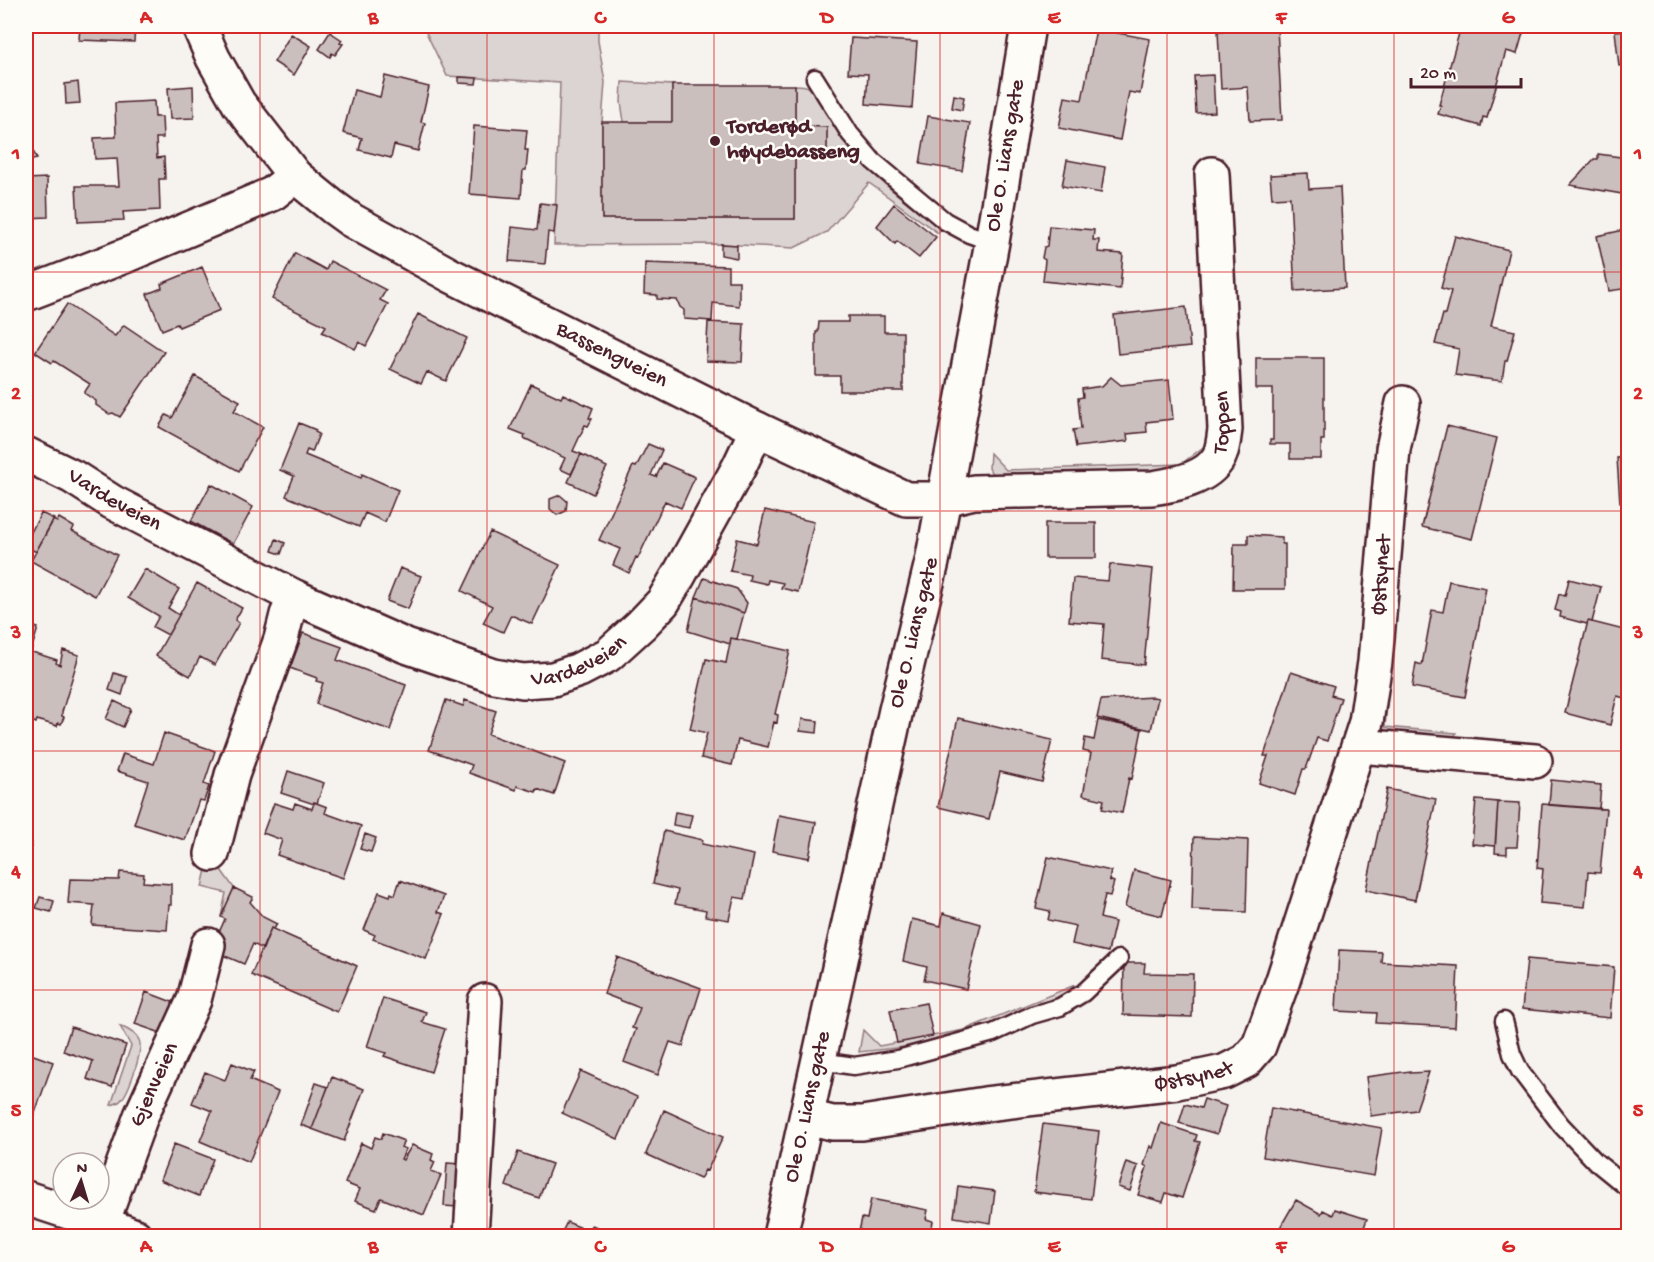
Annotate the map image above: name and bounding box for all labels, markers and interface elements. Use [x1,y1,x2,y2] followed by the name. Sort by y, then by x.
[139,8,154,31] text: A
[367,8,379,31] text: B
[594,8,608,31] text: C
[818,8,834,31] text: D
[1048,8,1062,31] text: E
[1275,8,1288,31] text: F
[1502,8,1516,31] text: G
[1411,51,1520,89] scale bar
[1420,64,1456,85] text: 20 m
[981,77,1032,234] street label: Ole O. Lians gate
[725,115,860,166] place label: Torderød høydebasseng
[708,134,722,148] marker: Torderød høydebasseng
[11,144,20,167] text: 1
[1633,144,1642,167] text: 1
[550,317,672,395] street label: Bassengveien
[11,384,21,407] text: 2
[1633,384,1643,407] text: 2
[1208,390,1238,459] street label: Toppen
[61,463,166,538] street label: Vardeveien
[1366,532,1399,616] street label: Østsynet
[884,554,946,711] street label: Ole O. Lians gate
[10,623,21,646] text: 3
[1632,623,1643,646] text: 3
[529,630,634,693] street label: Vardeveien
[10,862,21,885] text: 4
[1632,862,1643,885] text: 4
[779,1028,838,1185] street label: Ole O. Lians gate
[125,1038,186,1131] street label: Gjenveien
[1153,1055,1240,1097] street label: Østsynet
[11,1101,22,1124] text: 5
[1633,1101,1644,1124] text: 5
[51,1151,111,1211] north arrow
[76,1160,88,1179] text: N
[139,1237,154,1260] text: A
[367,1237,379,1260] text: B
[594,1237,608,1260] text: C
[818,1237,834,1260] text: D
[1048,1237,1062,1260] text: E
[1275,1237,1288,1260] text: F
[1502,1237,1516,1260] text: G

